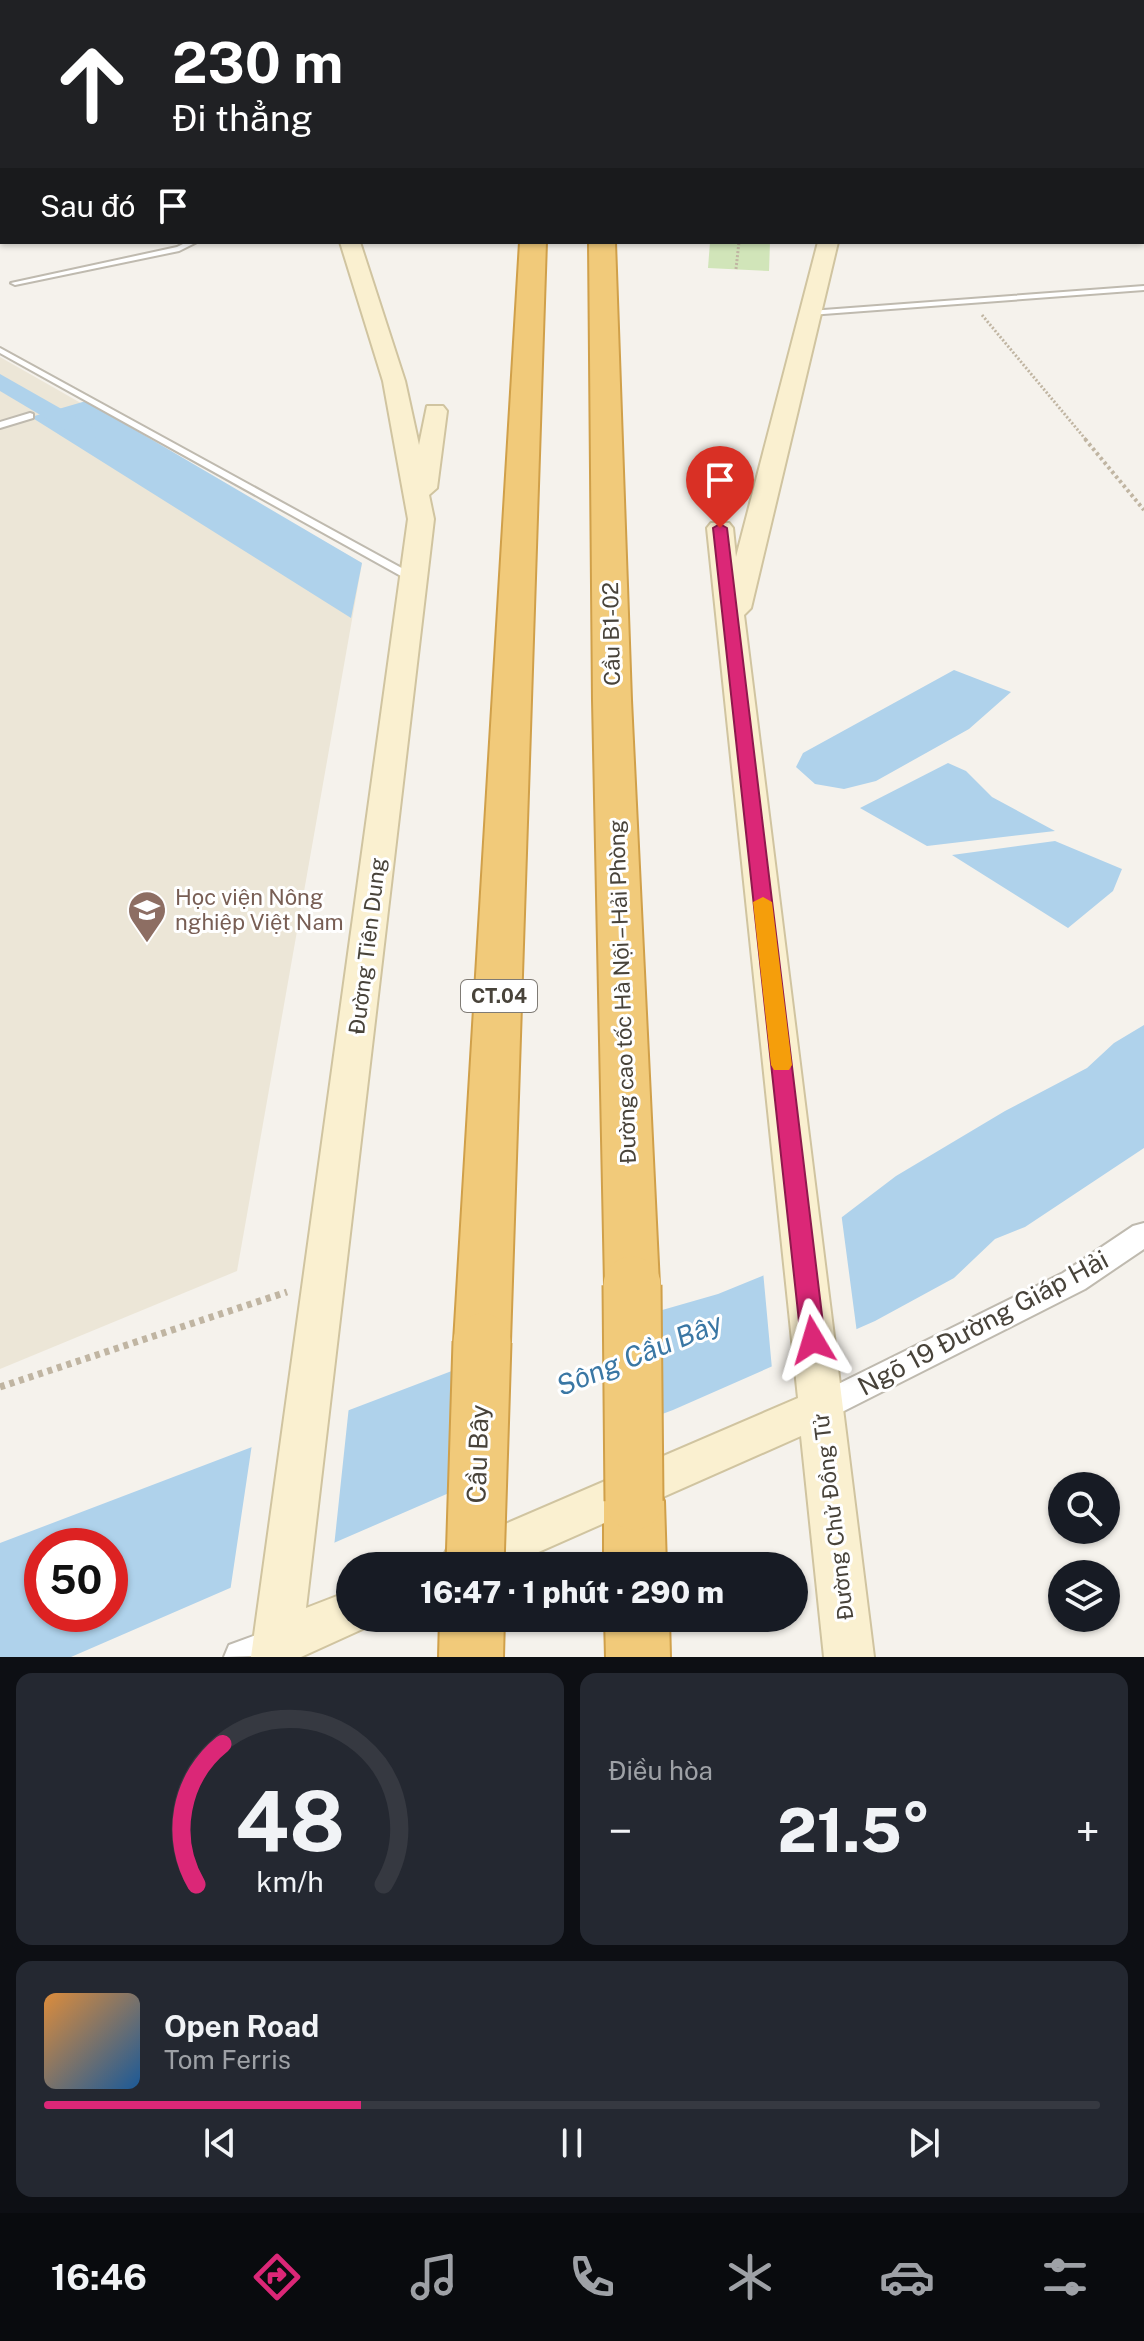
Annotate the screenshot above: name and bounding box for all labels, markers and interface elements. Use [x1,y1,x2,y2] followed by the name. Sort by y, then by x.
[172,30,344,96] text: 230 m
[40,32,144,136] icon: ahead
[172,97,313,139] text: Đi thẳng
[151,184,195,228] icon: arrive
[40,188,135,224] text: Sau đó
[686,446,754,528] pin
[698,458,742,502] icon: arrive
[597,582,625,686] street label: Cầu B1-02
[603,820,641,1164] street label: Đường cao tốc Hà Nội – Hải Phòng
[343,856,391,1036] street label: Đường Tiên Dung
[175,884,344,935] place label: Học viện Nông nghiệp Việt Nam
[126,889,168,944] school or university icon: Học viện Nông nghiệp Việt Nam
[461,980,537,1012] road number: CT.04
[852,1243,1113,1402] street label: Ngõ 19 Đường Giáp Hải
[771,1298,855,1382] position arrow
[551,1305,727,1402] water label: Sông Cầu Bây
[460,1404,495,1504] street label: Cầu Bây
[807,1412,859,1622] street label: Đường Chử Đồng Tử
[1048,1472,1120,1632] map controls
[1048,1472,1120,1544] button: search
[24,1528,128,1632] speed limit sign: 50
[1048,1560,1120,1632] button: layers
[420,1574,724,1610] text: 16:47 · 1 phút · 290 m
[608,1755,713,1786] text: Điều hòa
[235,1772,345,1870] text: 48
[778,1795,931,1866] text: 21.5°
[608,1805,632,1857] text: −
[1076,1805,1100,1857] text: +
[256,1865,324,1898] text: km/h
[164,2008,319,2044] text: Open Road
[164,2044,291,2075] text: Tom Ferris
[198,2121,242,2165] icon: previous
[550,2121,594,2165] icon: pause
[902,2121,946,2165] icon: next
[249,2249,305,2305] icon: directions
[406,2249,462,2305] icon: music
[564,2249,620,2305] icon: phone
[722,2249,778,2305] icon: climate
[879,2249,935,2305] icon: car
[1037,2249,1093,2305] icon: filters
[51,2256,147,2298] text: 16:46

